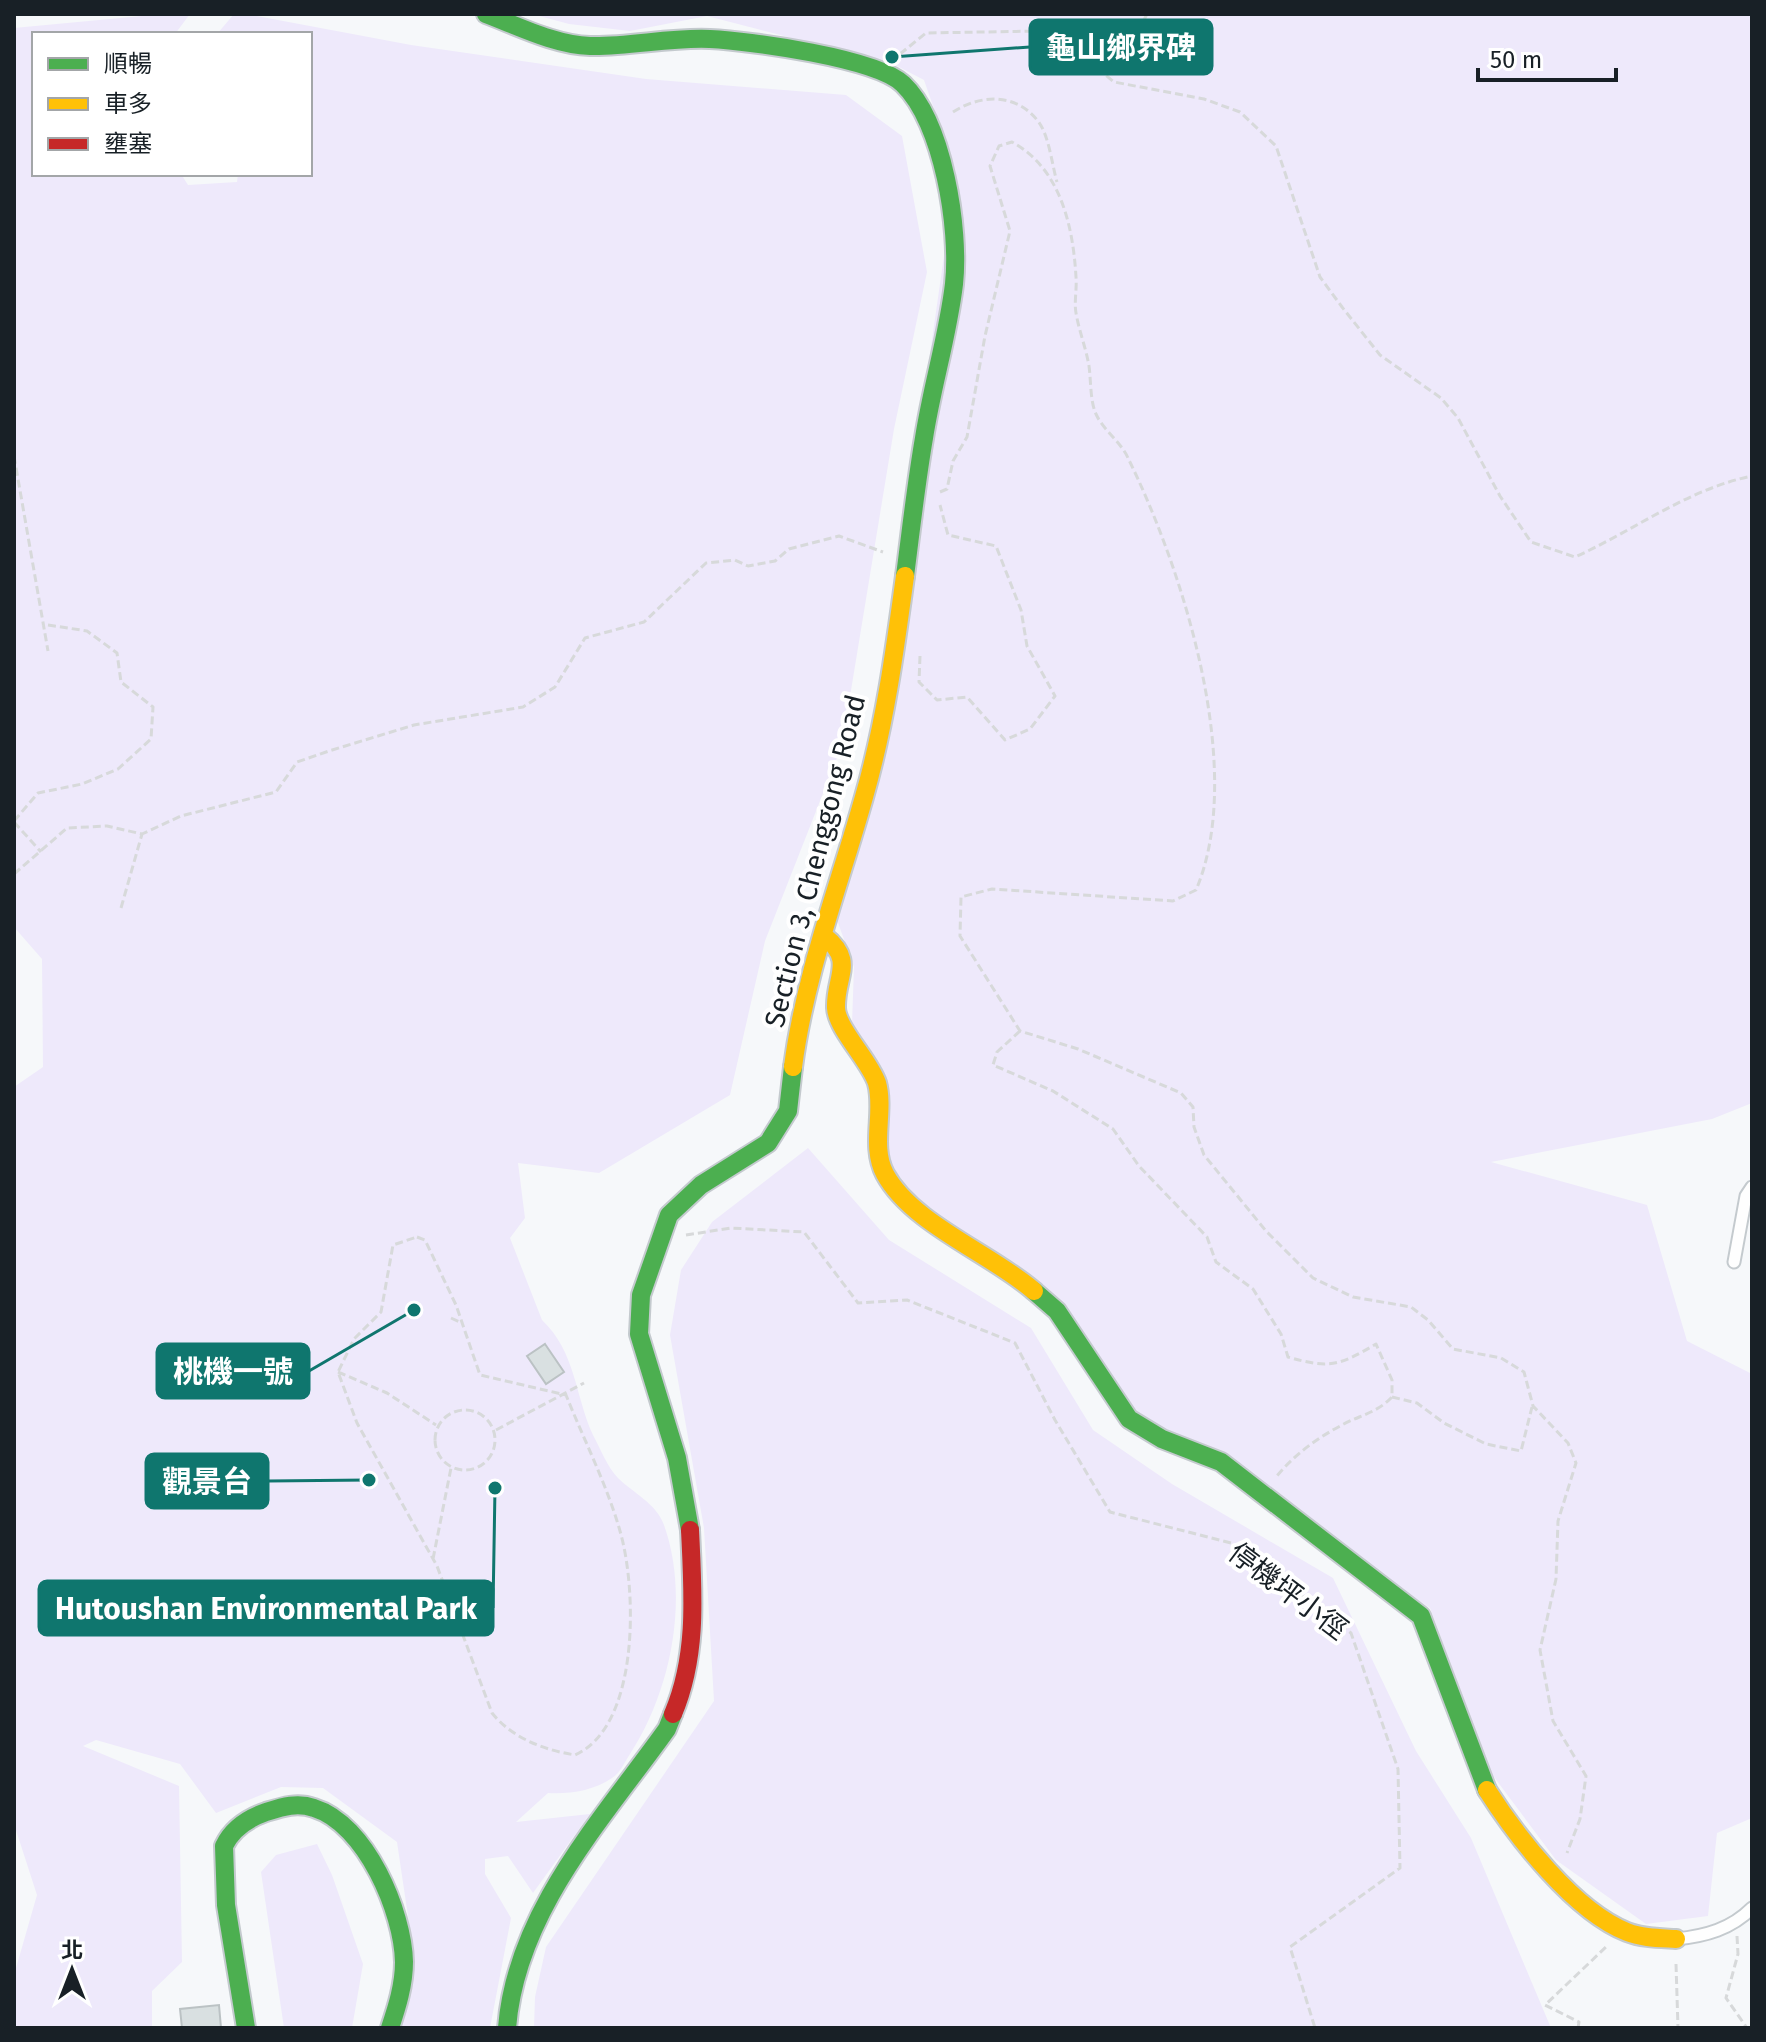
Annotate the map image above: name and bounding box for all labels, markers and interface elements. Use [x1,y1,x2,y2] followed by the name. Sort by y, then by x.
[1030,20,1212,74] callout: 龜山鄉界碑
[1046,30,1196,66] text: 龜山鄉界碑
[32,32,312,176] legend
[1478,32,1616,82] scale bar
[1490,46,1542,74] text: 50 m
[104,50,152,78] text: 順暢
[104,90,152,118] text: 車多
[104,130,152,158] text: 壅塞
[758,691,872,1031] street label: Section 3, Chenggong Road
[157,1344,309,1398] callout: 桃機一號
[173,1354,293,1390] text: 桃機一號
[146,1454,268,1508] callout: 觀景台
[162,1464,252,1500] text: 觀景台
[1222,1536,1354,1646] street label: 停機坪小徑
[39,1581,493,1635] callout: Hutoushan Environmental Park
[55,1591,477,1627] text: Hutoushan Environmental Park
[32,1930,112,2010] north arrow
[61,1937,83,1964] text: 北

